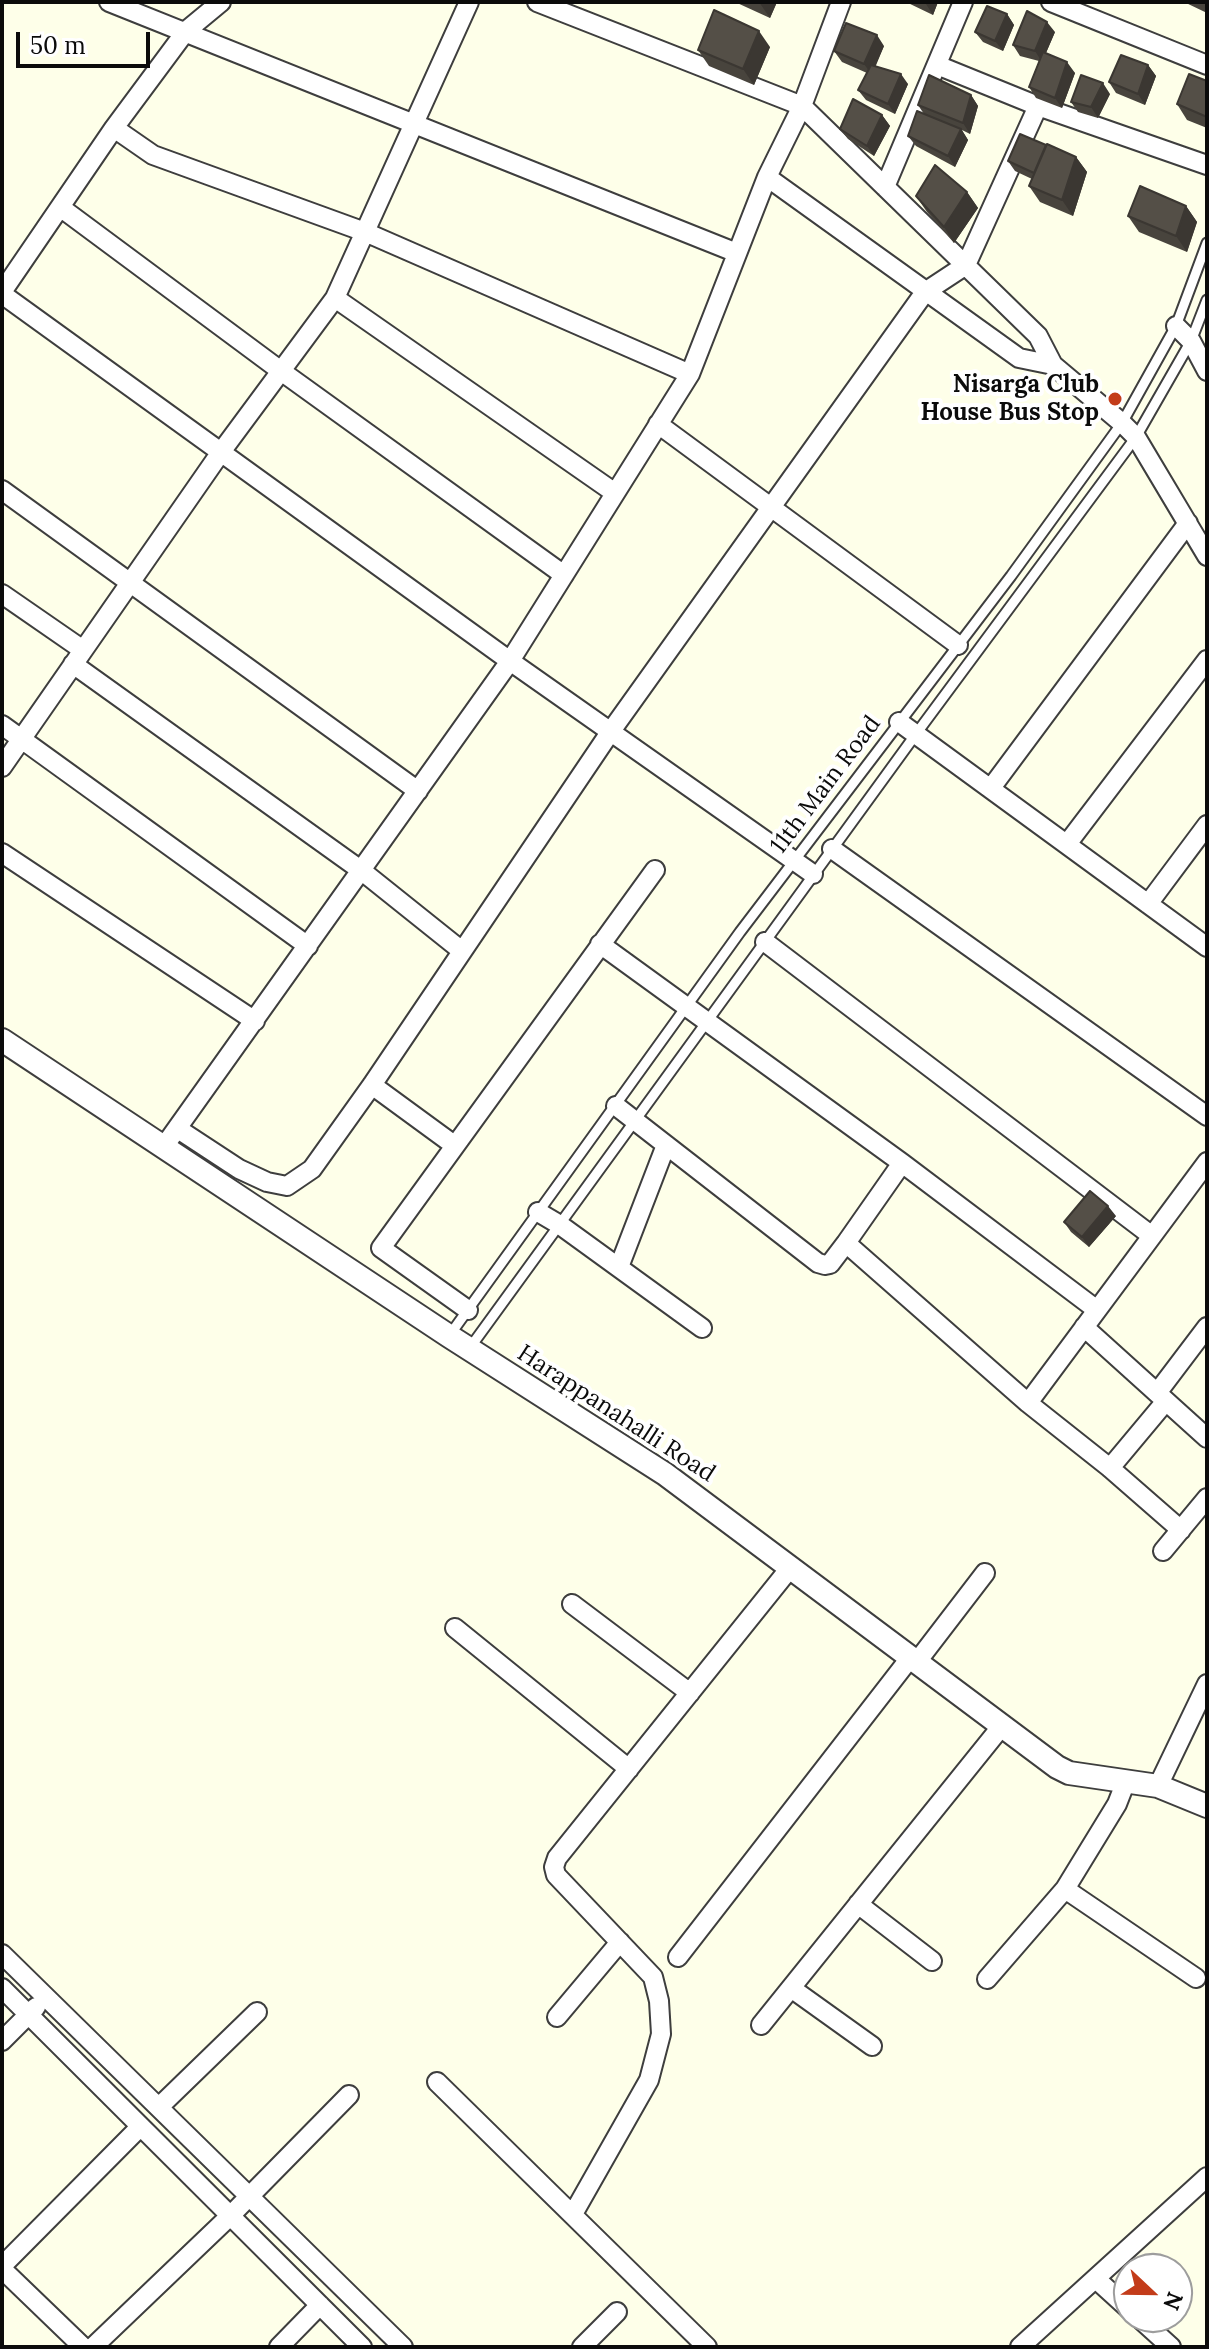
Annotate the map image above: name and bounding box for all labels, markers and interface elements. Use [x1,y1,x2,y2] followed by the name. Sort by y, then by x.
[20,16,154,66] scale bar
[30,30,86,61] text: 50 m
[920,371,1099,427] place label: Nisarga Club House Bus Stop
[1106,390,1124,408] marker: Nisarga Club House Bus Stop
[765,710,887,860] street label: 11th Main Road
[512,1339,720,1489] street label: Harappanahalli Road
[1113,2253,1193,2333] north arrow
[1157,2288,1190,2314] text: N

